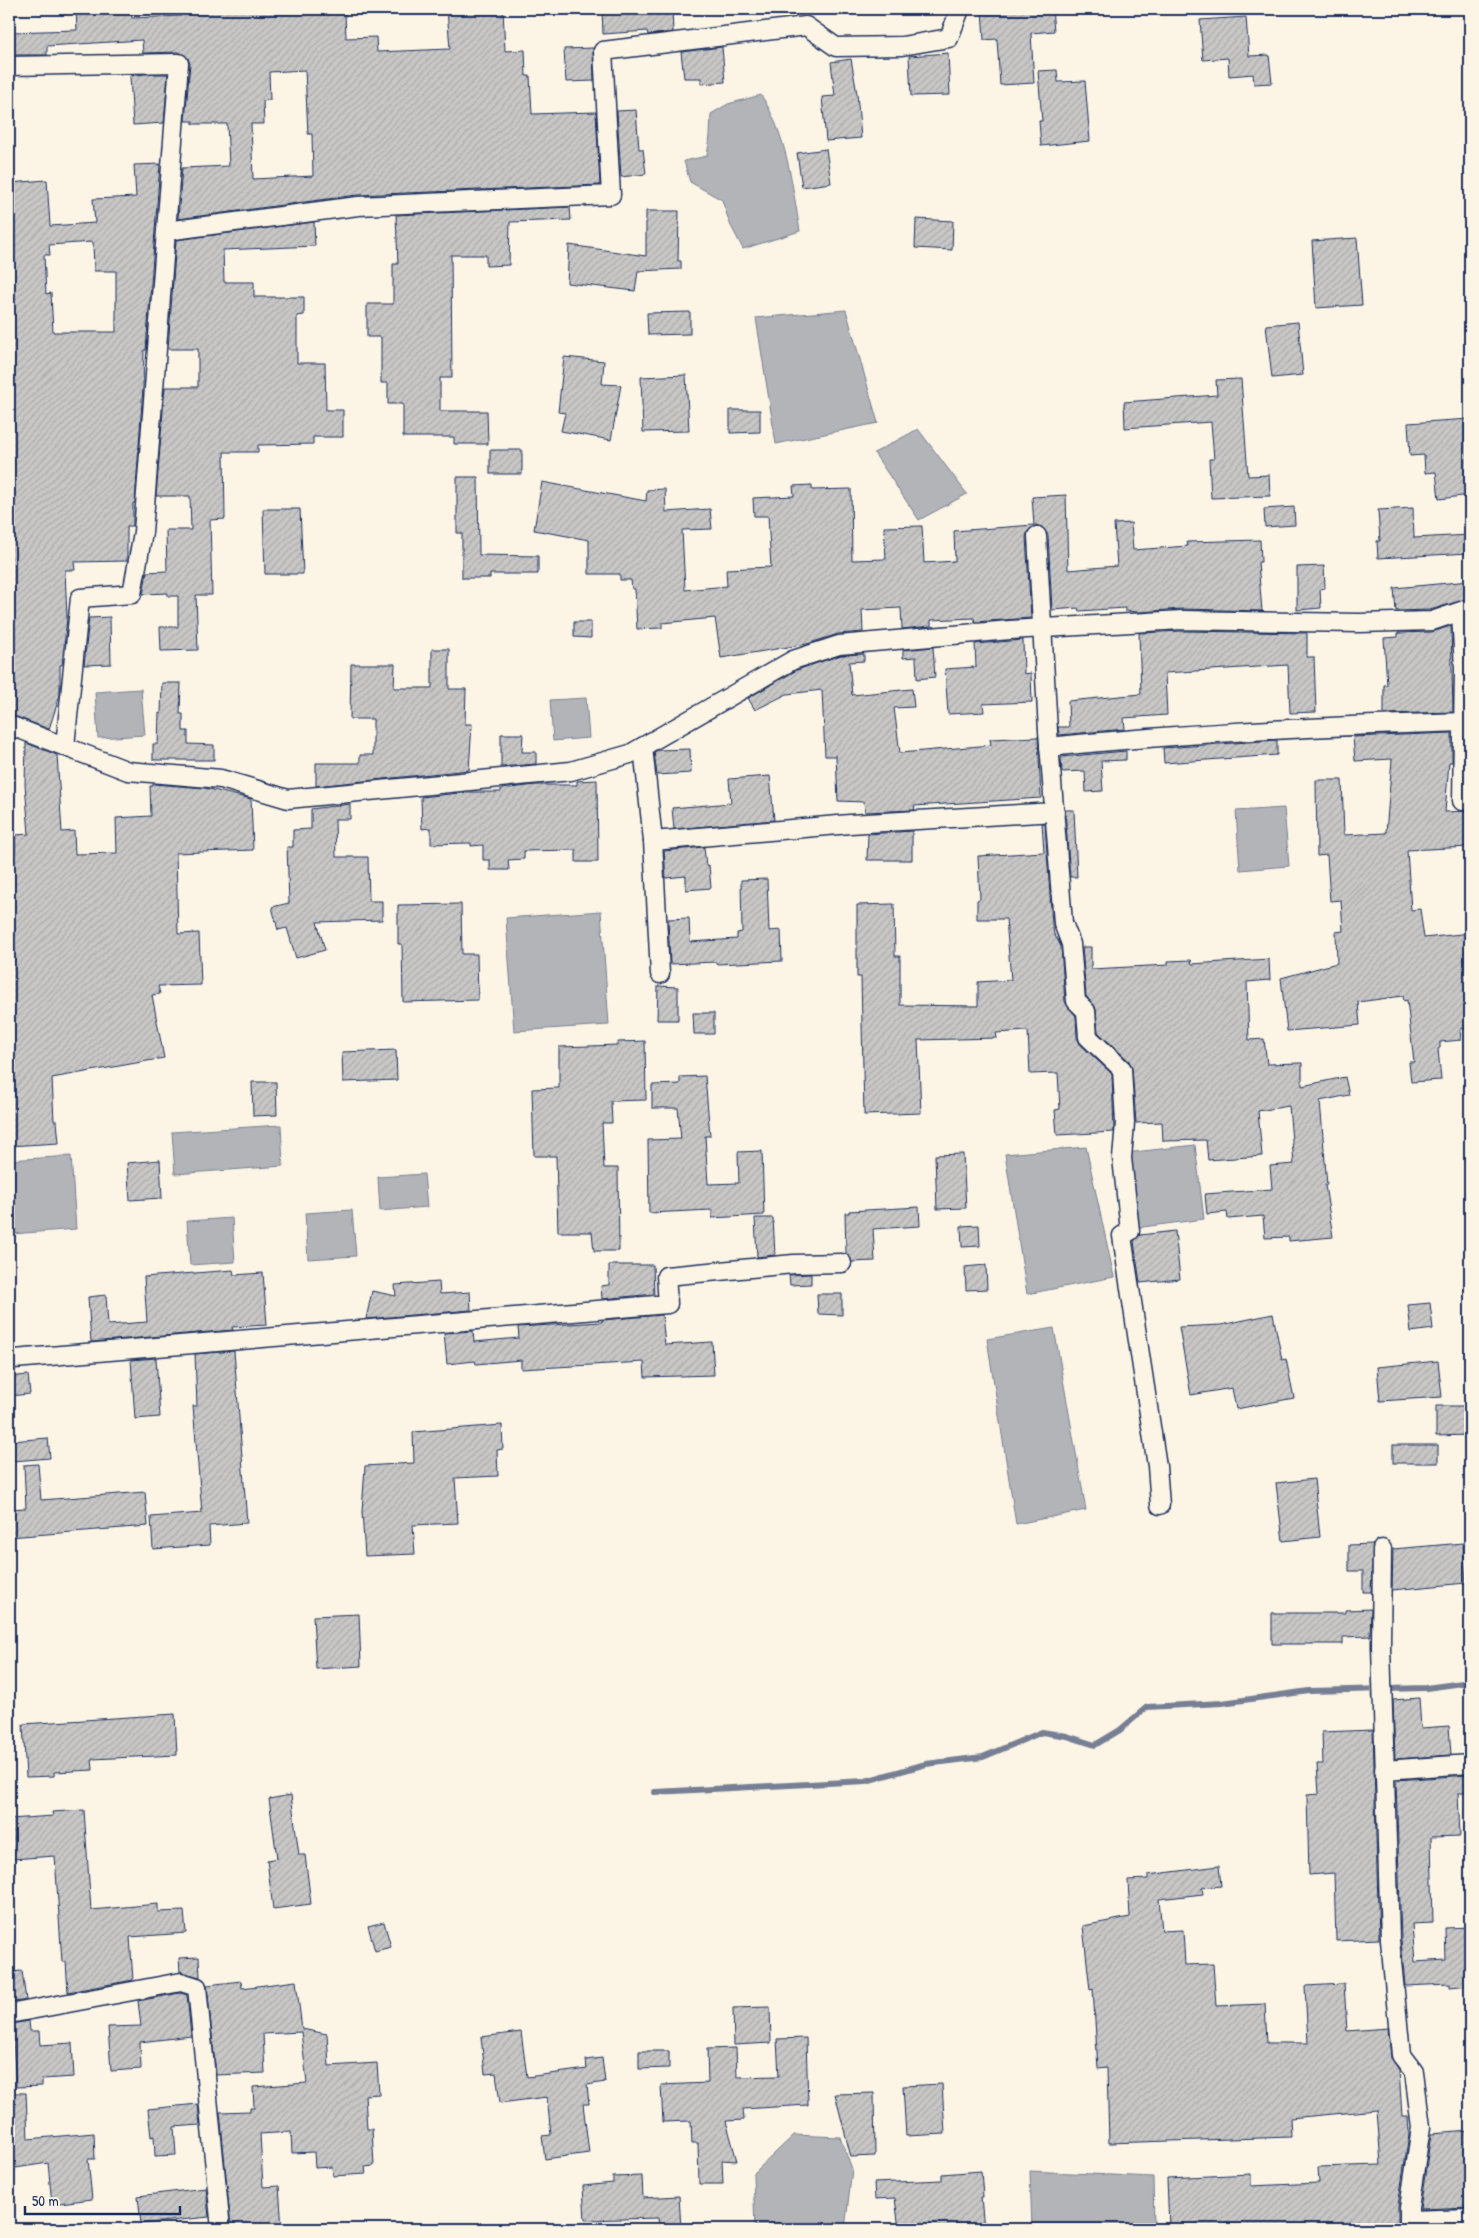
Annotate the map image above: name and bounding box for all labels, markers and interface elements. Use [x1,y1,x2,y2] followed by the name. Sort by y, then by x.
[25,2183,180,2215] scale bar
[32,2190,59,2211] text: 50 m

